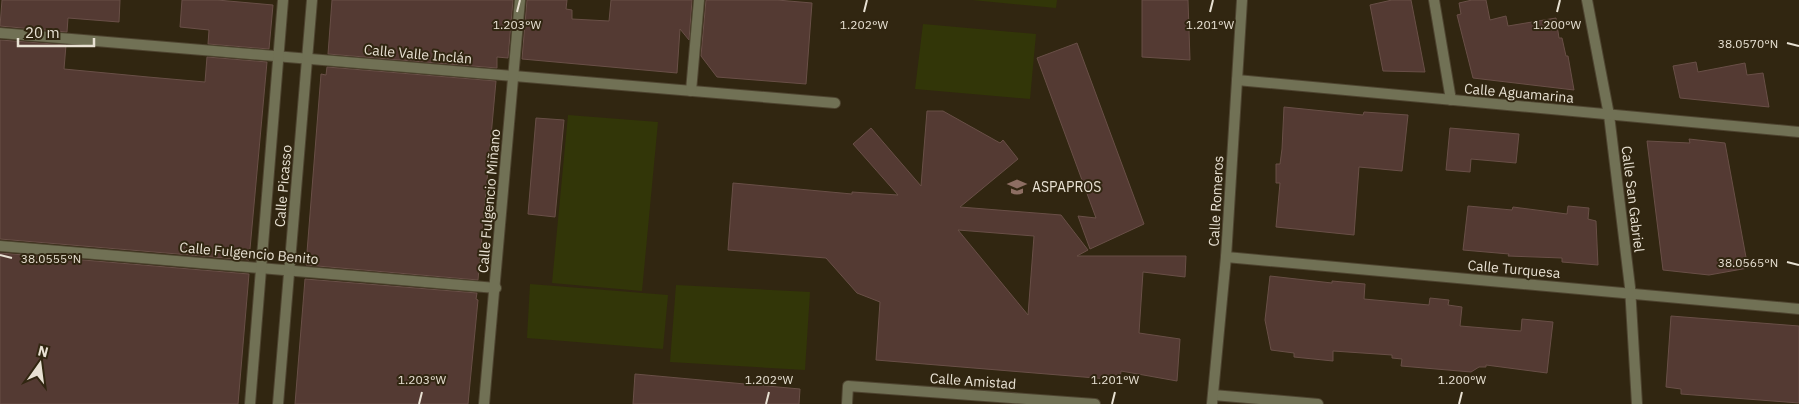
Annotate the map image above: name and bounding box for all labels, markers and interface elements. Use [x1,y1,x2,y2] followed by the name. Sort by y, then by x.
[18,15,94,47] scale bar
[493,17,541,32] text: 1.203°W
[840,17,888,32] text: 1.202°W
[1186,17,1234,32] text: 1.201°W
[1533,17,1581,32] text: 1.200°W
[25,23,60,42] text: 20 m
[1718,36,1778,51] text: 38.0570°N
[363,40,473,68] street label: Calle Valle Inclán
[1463,79,1575,107] street label: Calle Aguamarina
[474,128,504,274] street label: Calle Fulgencio Miñano
[270,144,296,228] street label: Calle Picasso
[1618,145,1648,253] street label: Calle San Gabriel
[1205,155,1227,247] street label: Calle Romeros
[1006,176,1028,198] school or university icon: ASPAPROS
[1032,178,1101,196] place label: ASPAPROS
[179,238,319,268] street label: Calle Fulgencio Benito
[21,251,81,266] text: 38.0555°N
[1718,255,1778,270] text: 38.0565°N
[1467,256,1562,282] street label: Calle Turquesa
[15,339,65,389] north arrow
[36,341,50,361] text: N
[929,369,1017,393] street label: Calle Amistad
[398,372,446,387] text: 1.203°W
[745,372,793,387] text: 1.202°W
[1091,372,1139,387] text: 1.201°W
[1438,372,1486,387] text: 1.200°W

